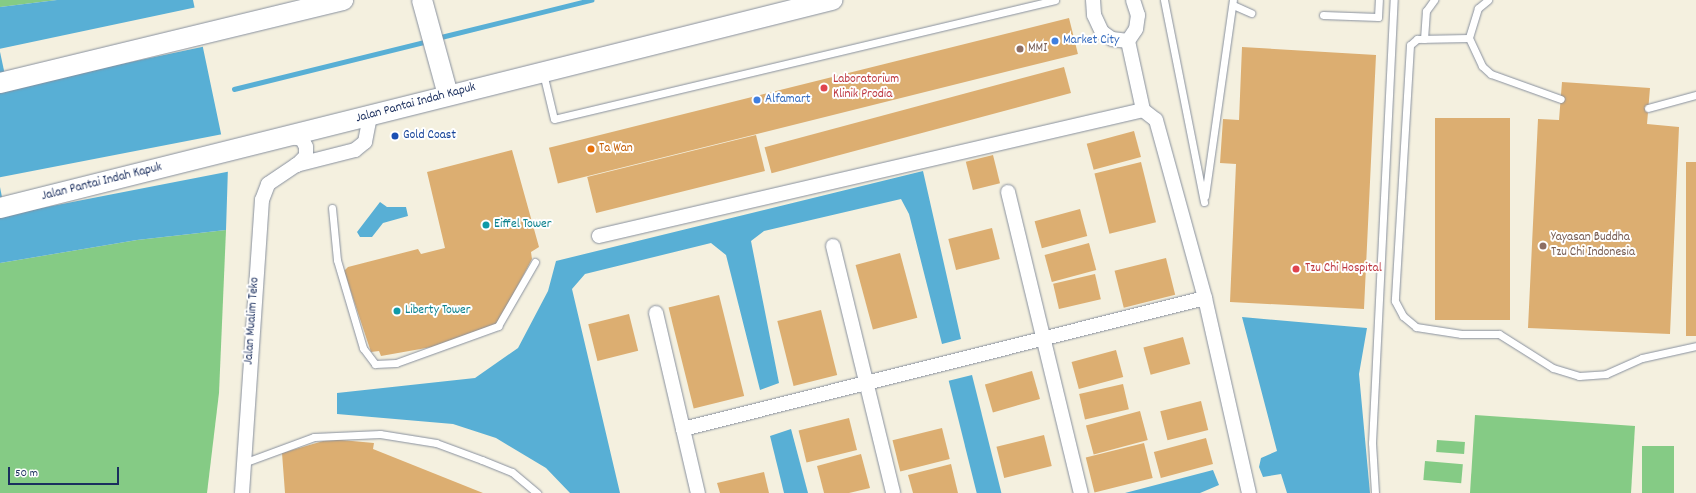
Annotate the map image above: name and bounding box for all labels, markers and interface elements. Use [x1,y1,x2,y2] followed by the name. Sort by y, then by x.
[1063,33,1119,49] place label: Market City
[1050,36,1060,46] marker: Market City
[1028,41,1047,57] place label: MMI
[1015,44,1025,54] marker: MMI
[833,73,899,104] place label: Laboratorium Klinik Prodia
[354,80,478,128] street label: Jalan Pantai Indah Kapuk
[818,82,830,94] marker: Laboratorium Klinik Prodia
[765,92,811,108] place label: Alfamart
[752,95,762,105] marker: Alfamart
[403,128,456,144] place label: Gold Coast
[390,131,400,141] marker: Gold Coast
[599,141,633,157] place label: Ta Wan
[586,144,596,154] marker: Ta Wan
[40,160,164,206] street label: Jalan Pantai Indah Kapuk
[494,217,552,233] place label: Eiffel Tower
[481,220,491,230] marker: Eiffel Tower
[1551,231,1635,262] place label: Yayasan Buddha Tzu Chi Indonesia
[1538,241,1548,251] marker: Yayasan Buddha Tzu Chi Indonesia
[1305,261,1382,277] place label: Tzu Chi Hospital
[1290,263,1302,275] marker: Tzu Chi Hospital
[242,277,264,365] street label: Jalan Mualim Teko
[405,303,471,319] place label: Liberty Tower
[392,306,402,316] marker: Liberty Tower
[10,459,121,485] scale bar
[15,465,38,482] text: 50 m

